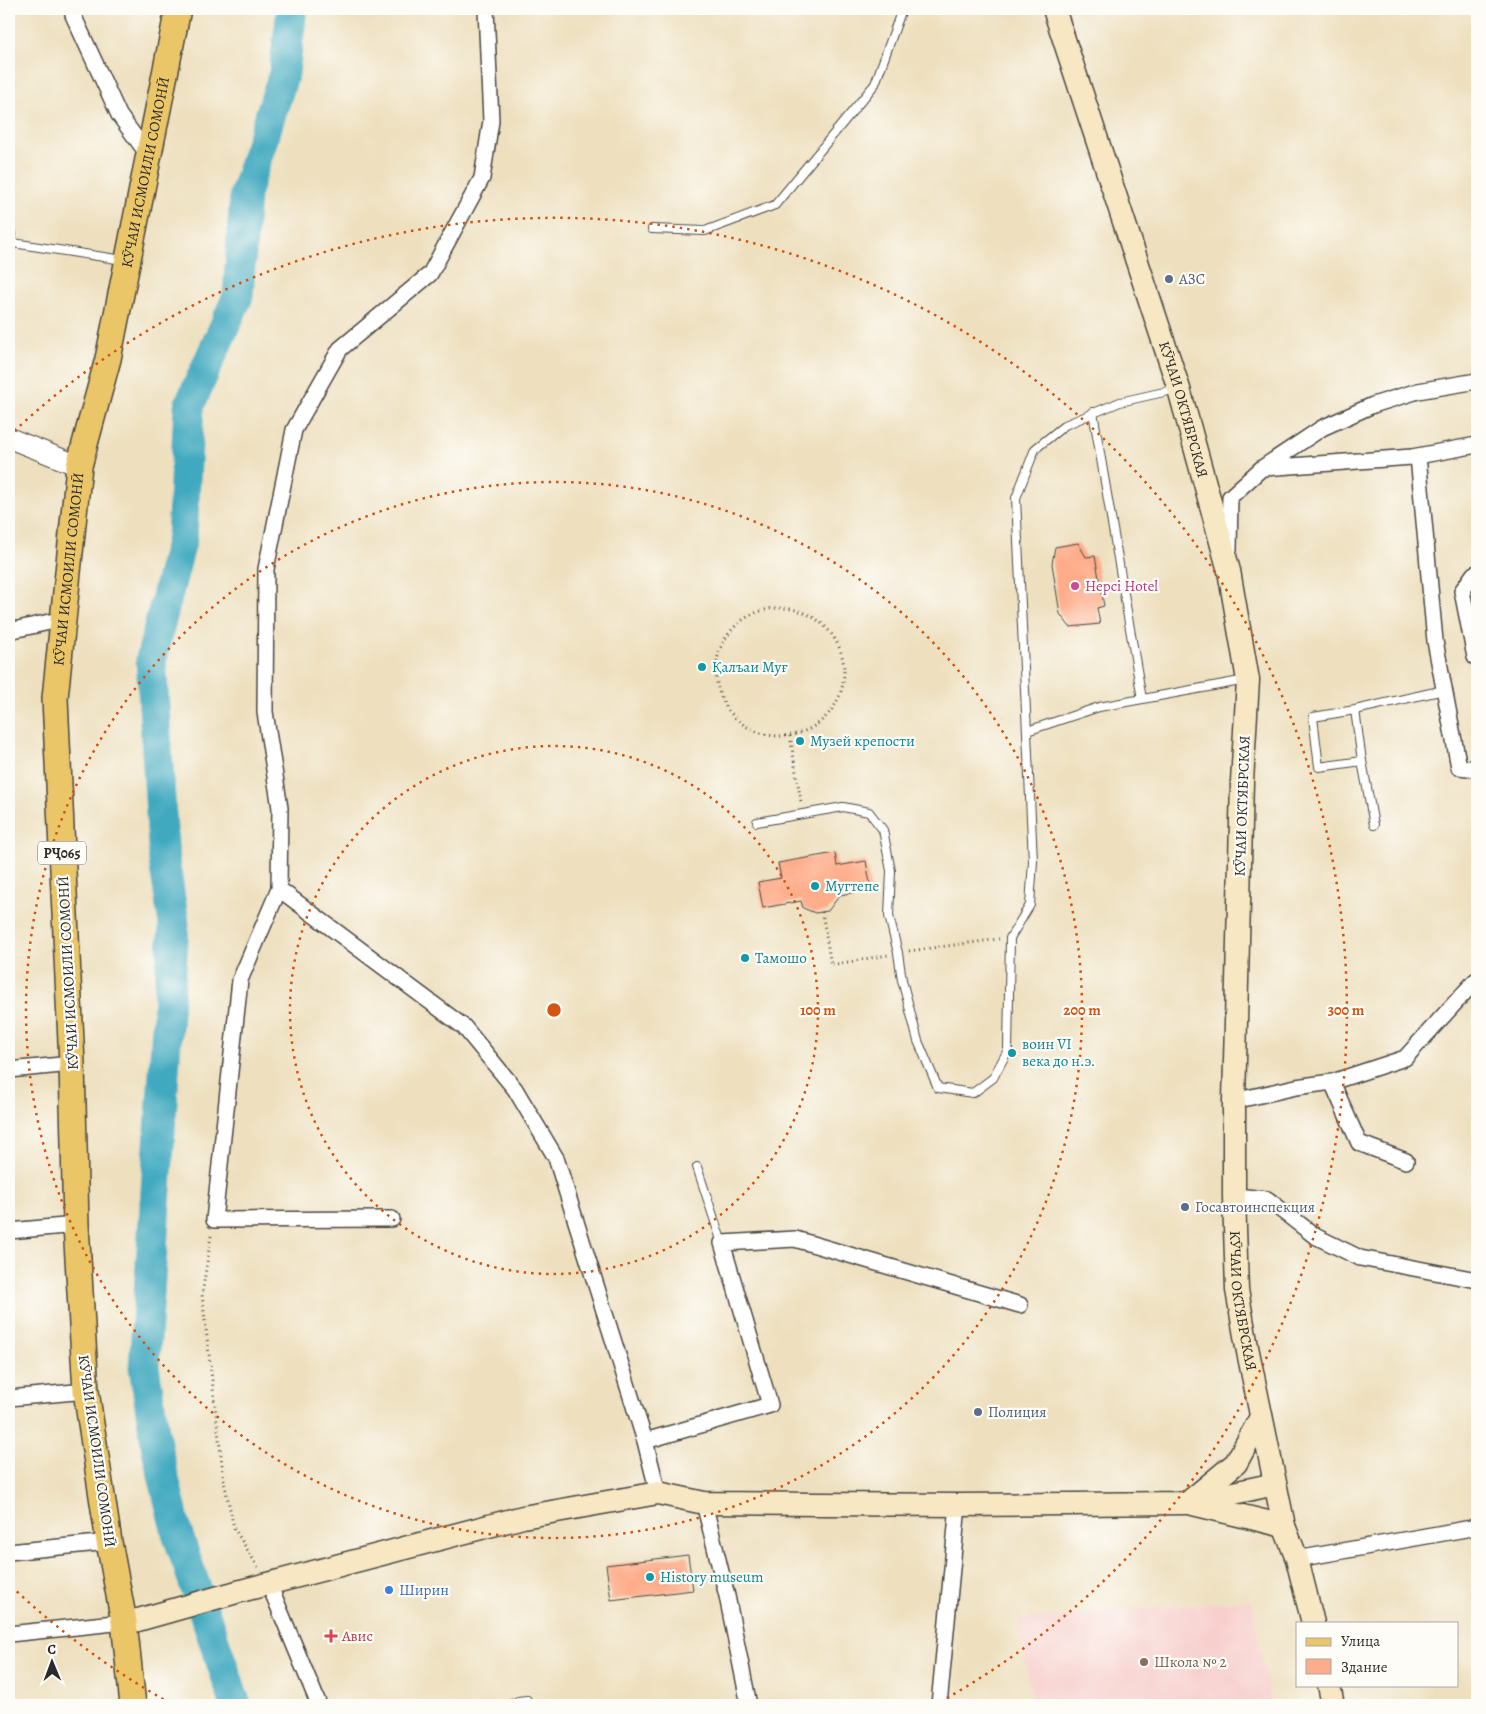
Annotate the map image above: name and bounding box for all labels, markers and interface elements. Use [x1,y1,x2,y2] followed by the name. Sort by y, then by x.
[117,75,174,269] street label: КӮЧАИ ИСМОИЛИ СОМОНӢ
[1178,269,1205,289] place label: АЗС
[1163,273,1175,285] marker: АЗС
[1154,339,1213,480] street label: КӮЧАИ ОКТЯБРСКАЯ
[48,471,88,667] street label: КӮЧАИ ИСМОИЛИ СОМОНӢ
[1085,576,1158,596] place label: Hepci Hotel
[1069,580,1081,592] marker: Hepci Hotel
[712,657,788,677] place label: Қалъаи Муғ
[696,661,708,673] marker: Қалъаи Муғ
[810,731,915,751] place label: Музей крепости
[794,735,806,747] marker: Музей крепости
[1230,735,1254,877] street label: КӮЧАИ ОКТЯБРСКАЯ
[38,841,86,864] road number: РҶ065
[53,876,83,1070] street label: КӮЧАИ ИСМОИЛИ СОМОНӢ
[825,876,879,896] place label: Мугтепе
[809,880,821,892] marker: Мугтепе
[755,948,807,968] place label: Тамошо
[739,952,751,964] marker: Тамошо
[800,1000,836,1020] text: 100 m
[1063,1000,1101,1020] text: 200 m
[1328,1000,1365,1020] text: 300 m
[545,1001,563,1019] centre of rings
[1022,1034,1095,1071] place label: воин VI века до н.э.
[1006,1047,1018,1059] marker: воин VI века до н.э.
[1195,1197,1315,1217] place label: Госавтоинспекция
[1179,1201,1191,1213] marker: Госавтоинспекция
[1225,1230,1262,1373] street label: КӮЧАИ ОКТЯБРСКАЯ
[74,1353,120,1549] street label: КӮЧАИ ИСМОИЛИ СОМОНӢ
[988,1402,1047,1422] place label: Полиция
[972,1406,984,1418] marker: Полиция
[660,1567,764,1587] place label: History museum
[644,1571,656,1583] marker: History museum
[399,1580,449,1600] place label: Ширин
[383,1584,395,1596] marker: Ширин
[1296,1622,1458,1686] legend
[341,1626,373,1646] place label: Авис
[324,1629,338,1643] marker: Авис
[1341,1631,1380,1651] text: Улица
[28,1636,78,1686] north arrow
[47,1640,57,1659] text: С
[1154,1652,1227,1672] place label: Школа № 2
[1138,1656,1150,1668] marker: Школа № 2
[1341,1657,1388,1677] text: Здание

